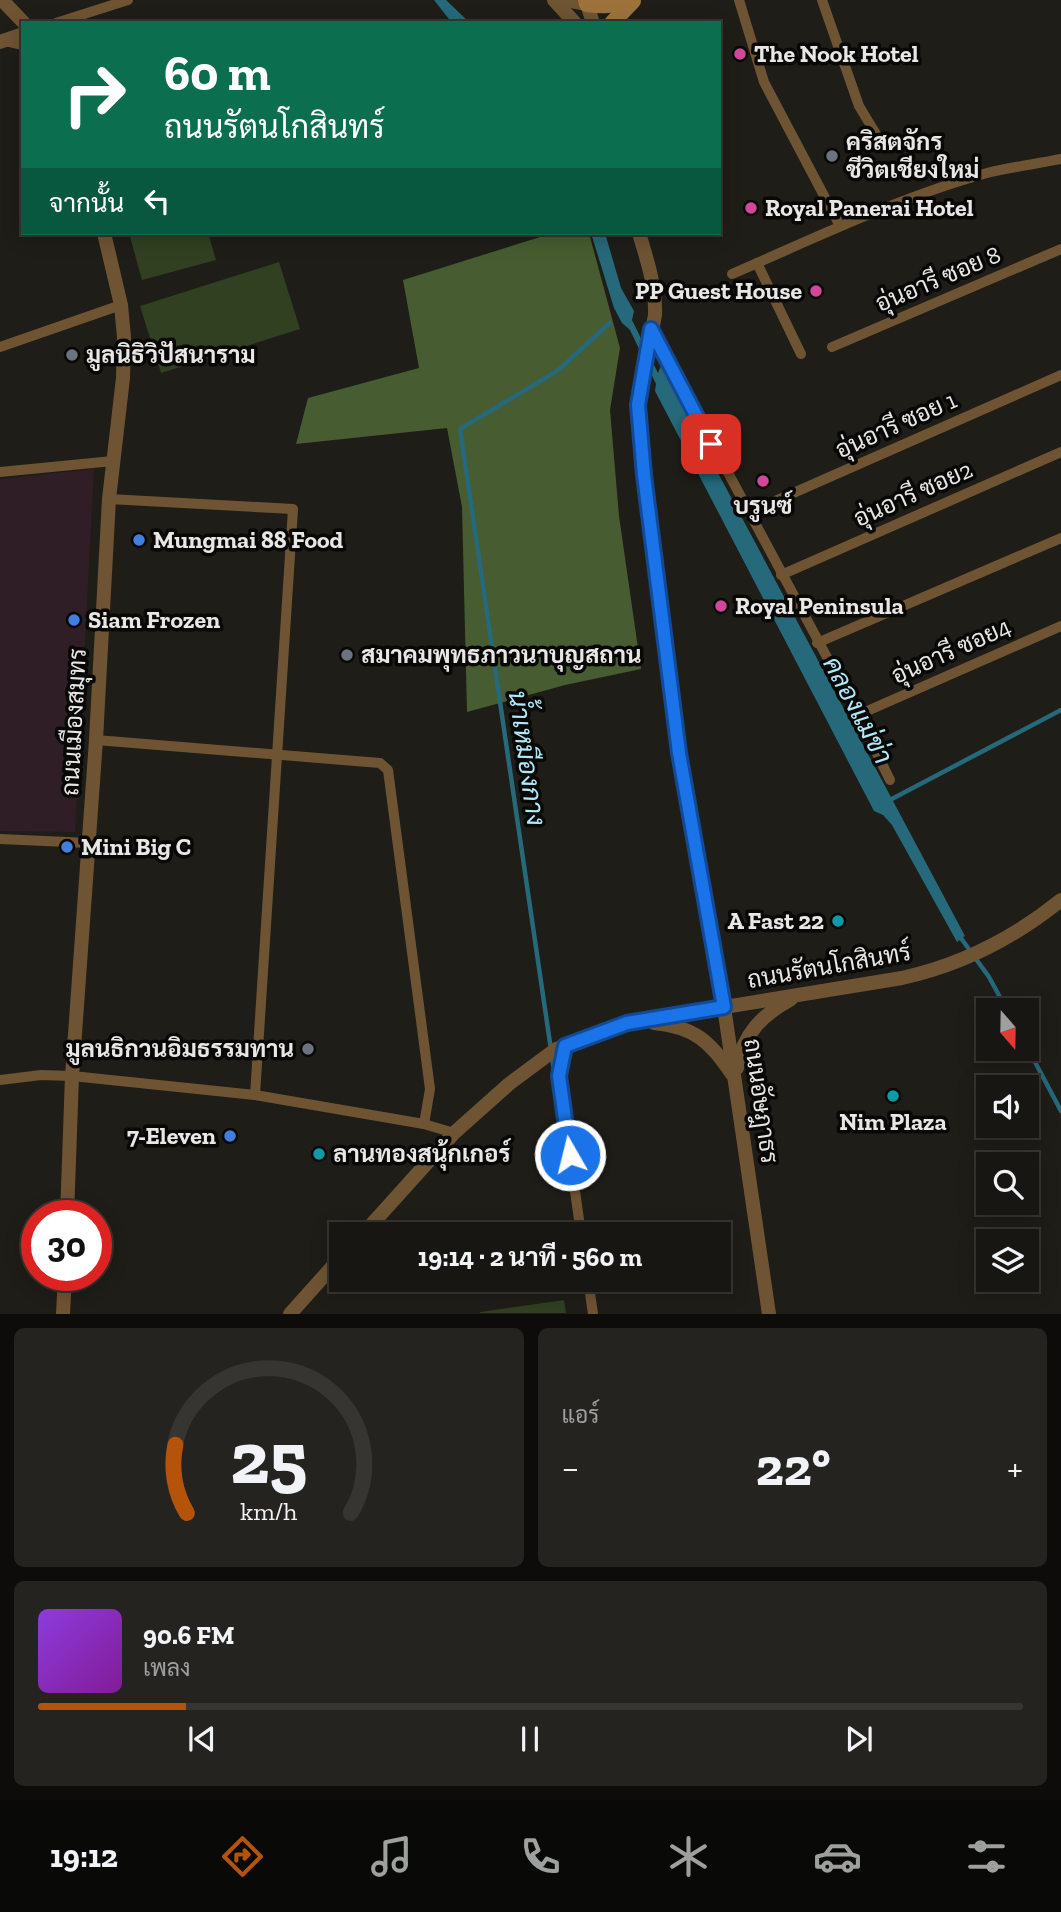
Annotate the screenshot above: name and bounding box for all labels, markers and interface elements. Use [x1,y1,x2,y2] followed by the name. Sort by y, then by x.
[754,39,919,68] place label: The Nook Hotel
[164,44,271,103] text: 60 m
[732,46,748,62] marker: The Nook Hotel
[49,49,140,140] icon: right
[164,108,385,146] text: ถนนรัตนโกสินทร์
[846,127,979,184] place label: คริสตจักร ชีวิตเชียงใหม่
[824,148,840,164] marker: คริสตจักร ชีวิตเชียงใหม่
[138,182,176,220] icon: left
[49,187,124,219] text: จากนั้น
[765,193,974,222] place label: Royal Panerai Hotel
[743,200,759,216] marker: Royal Panerai Hotel
[871,239,1006,320] street label: อุ่นอารี ซอย 8
[635,276,802,305] place label: PP Guest House
[808,283,824,299] marker: PP Guest House
[86,340,256,371] place label: มูลนิธิวิปัสนาราม
[64,347,80,363] marker: มูลนิธิวิปัสนาราม
[831,385,962,466] street label: อุ่นอารี ซอย 1
[681,414,741,474] pin
[692,425,730,463] icon: arrive
[849,454,978,534] street label: อุ่นอารี ซอย2
[755,473,771,489] marker: บรูนซ์
[733,490,794,522] place label: บรูนซ์
[153,525,344,554] place label: Mungmai 88 Food
[131,532,147,548] marker: Mungmai 88 Food
[735,591,904,620] place label: Royal Peninsula
[713,598,729,614] marker: Royal Peninsula
[88,605,220,634] place label: Siam Frozen
[887,611,1016,692] street label: อุ่นอารี ซอย4
[66,612,82,628] marker: Siam Frozen
[361,640,642,672] place label: สมาคมพุทธภาวนาบุญสถาน
[55,647,94,797] street label: ถนนเมืองสมุทร
[339,647,355,663] marker: สมาคมพุทธภาวนาบุญสถาน
[816,651,900,769] water label: คลองแม่ข่า
[502,688,557,828] water label: น้ำเหมืองกาง
[81,832,191,861] place label: Mini Big C
[59,839,75,855] marker: Mini Big C
[727,906,824,935] place label: A Fast 22
[830,913,846,929] marker: A Fast 22
[745,936,913,994] street label: ถนนรัตนโกสินทร์
[976,998,1040,1060] north arrow
[976,998,1039,1292] map controls
[65,1034,294,1065] place label: มูลนธิกวนอิมธรรมทาน
[736,1037,785,1166] street label: ถนนอัษฎาธร
[300,1041,316,1057] marker: มูลนธิกวนอิมธรรมทาน
[976,1075,1039,1138] button: sound
[885,1088,901,1104] marker: Nim Plaza
[839,1107,947,1136] place label: Nim Plaza
[533,1118,607,1192] position arrow
[127,1121,216,1150] place label: 7-Eleven
[222,1128,238,1144] marker: 7-Eleven
[333,1138,512,1171] place label: ลานทองสนุ้กเกอร์
[311,1146,327,1162] marker: ลานทองสนุ้กเกอร์
[976,1152,1039,1215] button: search
[21,1200,112,1291] speed limit sign: 30
[976,1229,1039,1292] button: layers
[418,1241,642,1273] text: 19:14 · 2 นาที · 560 m
[562,1401,599,1429] text: แอร์
[230,1415,307,1503] text: 25
[756,1436,831,1498] text: 22°
[562,1445,579,1491] text: −
[1007,1445,1023,1491] text: +
[240,1496,297,1526] text: km/h
[143,1619,234,1651] text: 90.6 FM
[143,1654,190,1682] text: เพลง
[183,1720,221,1758] icon: previous
[511,1720,549,1758] icon: pause
[840,1720,878,1758] icon: next
[218,1832,267,1881] icon: directions
[367,1832,416,1881] icon: music
[516,1832,565,1881] icon: phone
[664,1832,713,1881] icon: climate
[813,1832,862,1881] icon: car
[962,1832,1011,1881] icon: filters
[50,1837,118,1875] text: 19:12

